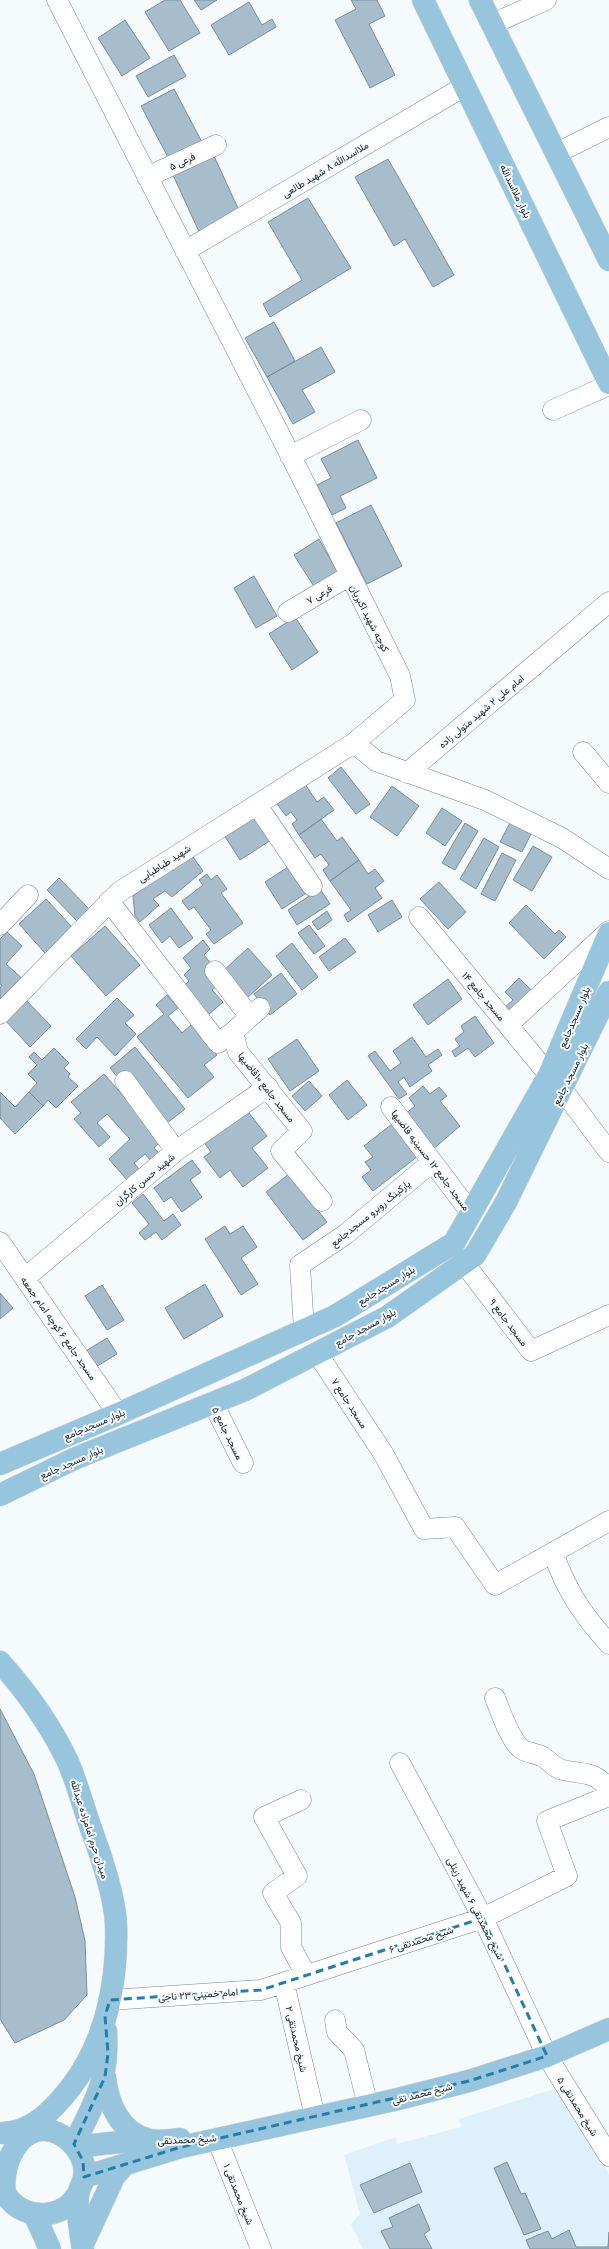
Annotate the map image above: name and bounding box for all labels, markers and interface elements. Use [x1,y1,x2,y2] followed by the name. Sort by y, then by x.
[280,138,371,200] street label: ملااسدالله ۸ شهید طالعی
[167,150,198,173] street label: فرعی ۵
[497,162,534,220] street label: بلوار ملااسدالله
[304,582,335,607] street label: فرعی ۷
[346,582,392,655] street label: کوچه شهید اکبریان
[436,672,527,751] street label: امام علی ۲ شهید متولی زاده
[135,841,193,885] street label: شهید طباطبایی
[459,969,508,1024] street label: مسجد جامع ۱۴
[556,985,593,1050] street label: بلوار مسجدجامع
[550,1041,591,1108] street label: بلوار مسجد جامع
[235,1049,298,1125] street label: مسجد جامع ۱۰قاضیها
[388,1107,473,1213] street label: مسجد جامع ۱۲ حسینیه قاضیها
[111,1150,177,1209] street label: شهید حسن کارگران
[328,1177,414,1251] street label: پارکینگ روبرو مسجدجامع
[355,1263,417,1308] street label: بلوار مسجدجامع
[17,1274,100,1383] street label: مسجد جامع ۶ کوچه امام جمعه
[486,1296,531,1349] street label: مسجد جامع ۹
[332,1305,398,1350] street label: بلوار مسجد جامع
[328,1376,371,1431] street label: مسجد جامع ۷
[209,1405,246,1462] street label: مسجد جامع ۵
[62,1406,127,1443] street label: بلوار مسجدجامع
[38,1443,105,1482] street label: بلوار مسجد جامع
[67,1778,112,1880] street label: میدان حرم امامزاده عبدالله
[444,1855,507,1962] street label: شیخ محمدتقی ۶ شهید زینلی
[387,1923,455,1956] street label: شیخ محمدتقی ۶
[158,1985,238,2004] street label: امام خمینی ۲۳ ناجی
[283,2005,310,2073] street label: شیخ محمدتقی ۲
[554,2074,601,2139] street label: شیخ محمدتقی ۵
[391,2080,454,2107] street label: شیخ محمد تقی
[157,2131,217,2148] street label: شیخ محمدتقی
[220,2162,257,2227] street label: شیخ محمدتقی ۱

